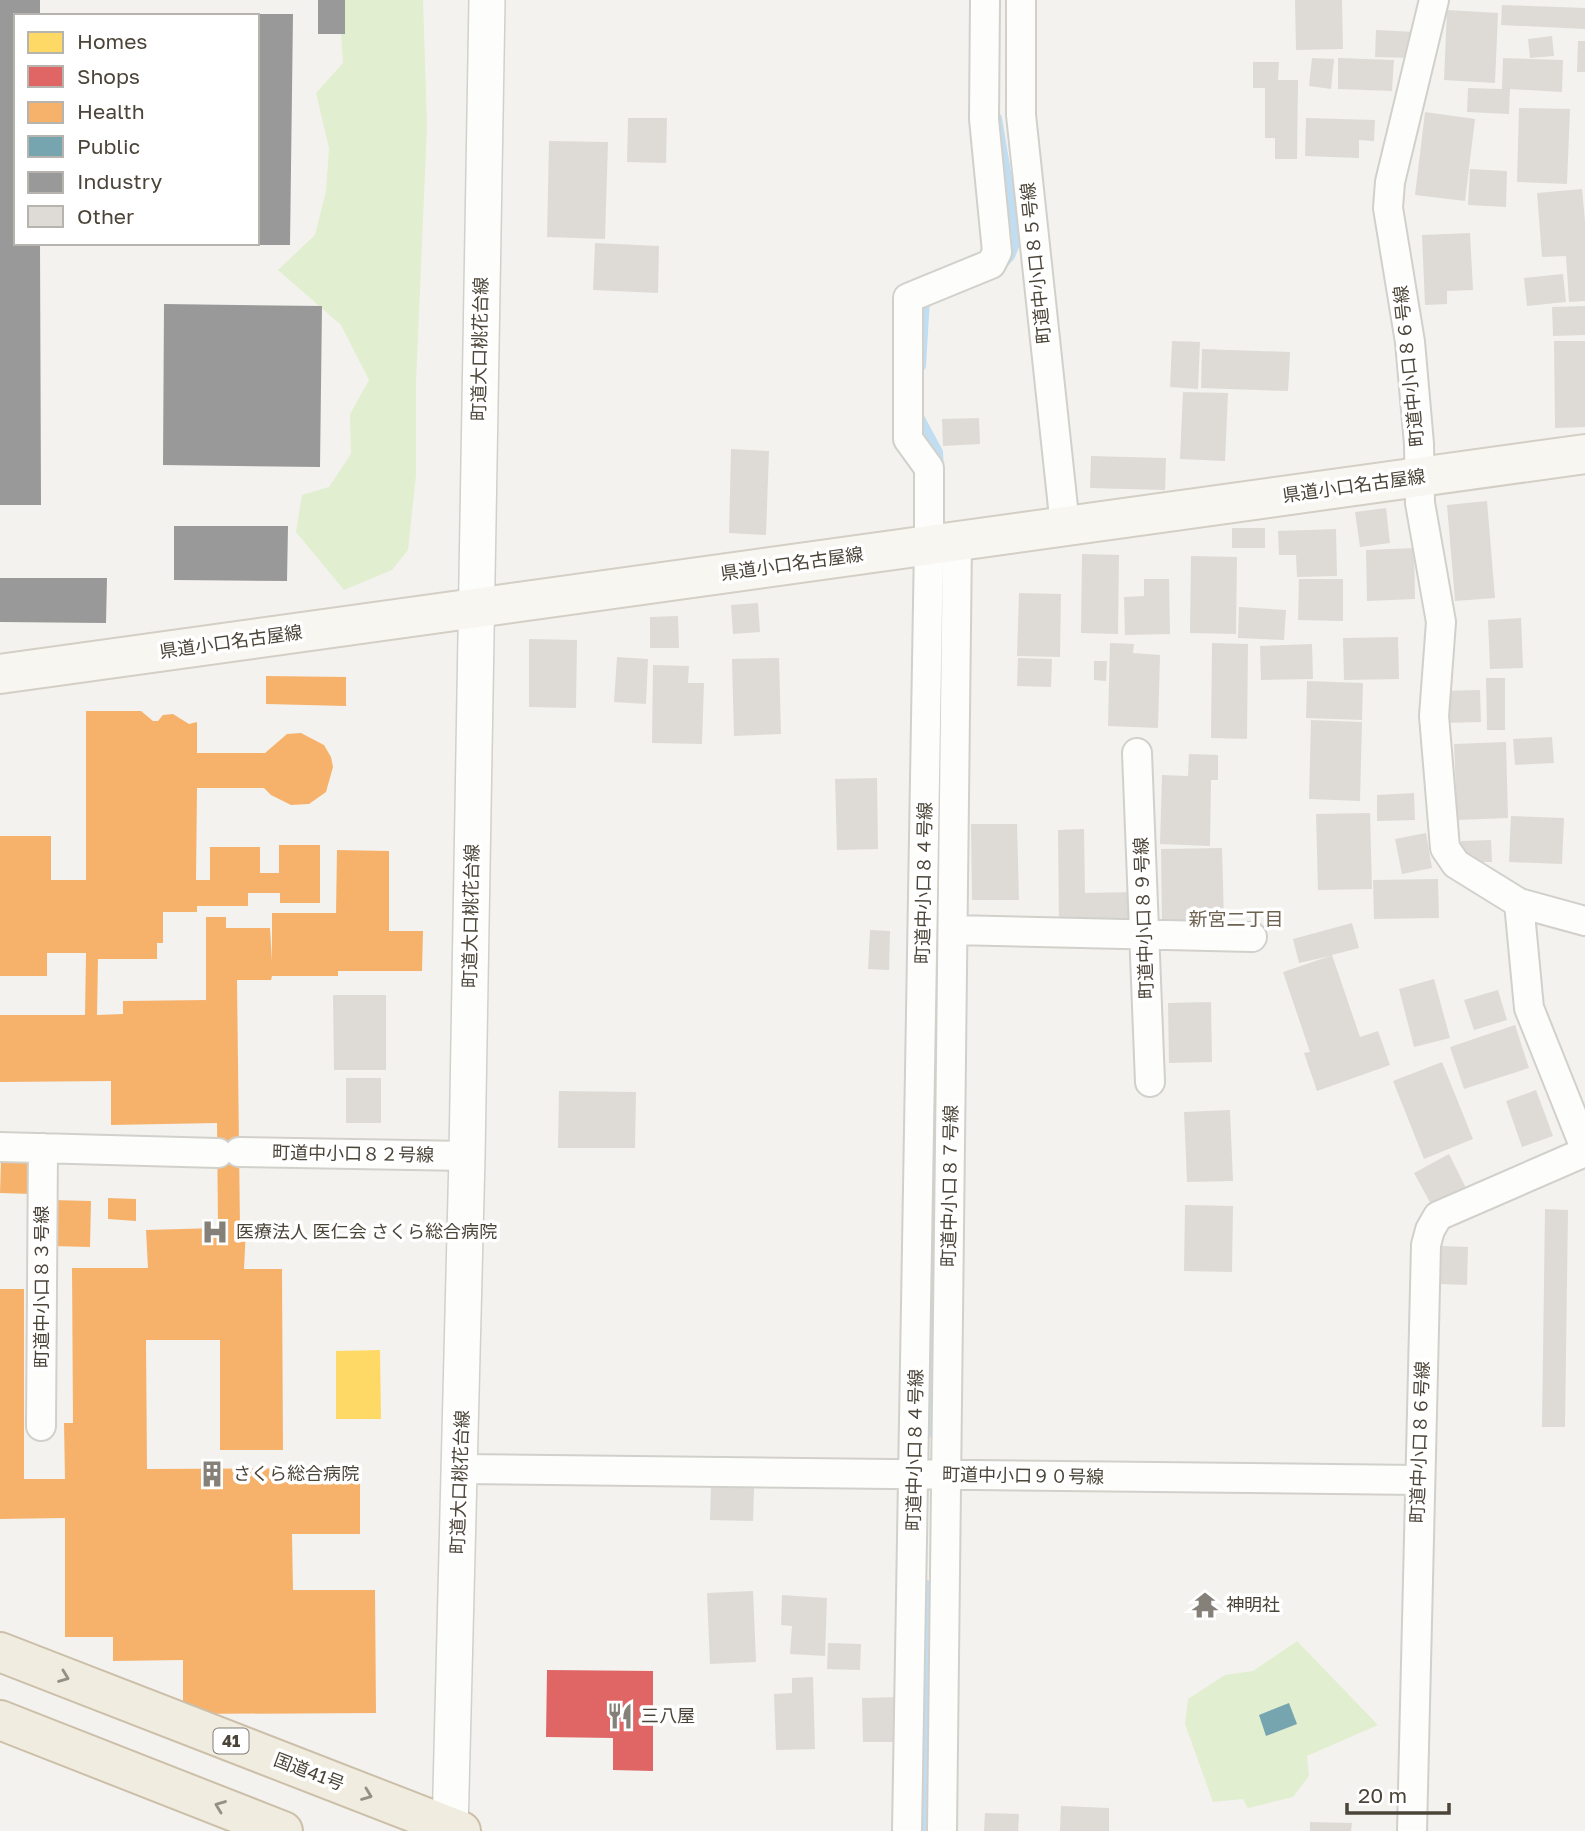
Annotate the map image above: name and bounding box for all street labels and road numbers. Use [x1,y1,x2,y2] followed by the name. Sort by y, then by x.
[1016,181,1054,345] street label: 町道中小口８５号線
[467,277,491,421] street label: 町道大口桃花台線
[1389,284,1427,448] street label: 町道中小口８６号線
[1281,464,1427,506] street label: 県道小口名古屋線
[719,542,865,584] street label: 県道小口名古屋線
[158,620,304,662] street label: 県道小口名古屋線
[911,802,935,964] street label: 町道中小口８４号線
[1129,837,1157,999] street label: 町道中小口８９号線
[458,844,482,988] street label: 町道大口桃花台線
[937,1105,961,1267] street label: 町道中小口８７号線
[272,1141,434,1165] street label: 町道中小口８２号線
[30,1206,52,1368] street label: 町道中小口８３号線
[1405,1361,1433,1523] street label: 町道中小口８６号線
[902,1369,926,1531] street label: 町道中小口８４号線
[445,1410,473,1554] street label: 町道大口桃花台線
[942,1463,1104,1487] street label: 町道中小口９０号線
[214,1728,248,1754] road number: 41
[271,1748,348,1795] street label: 国道41号

